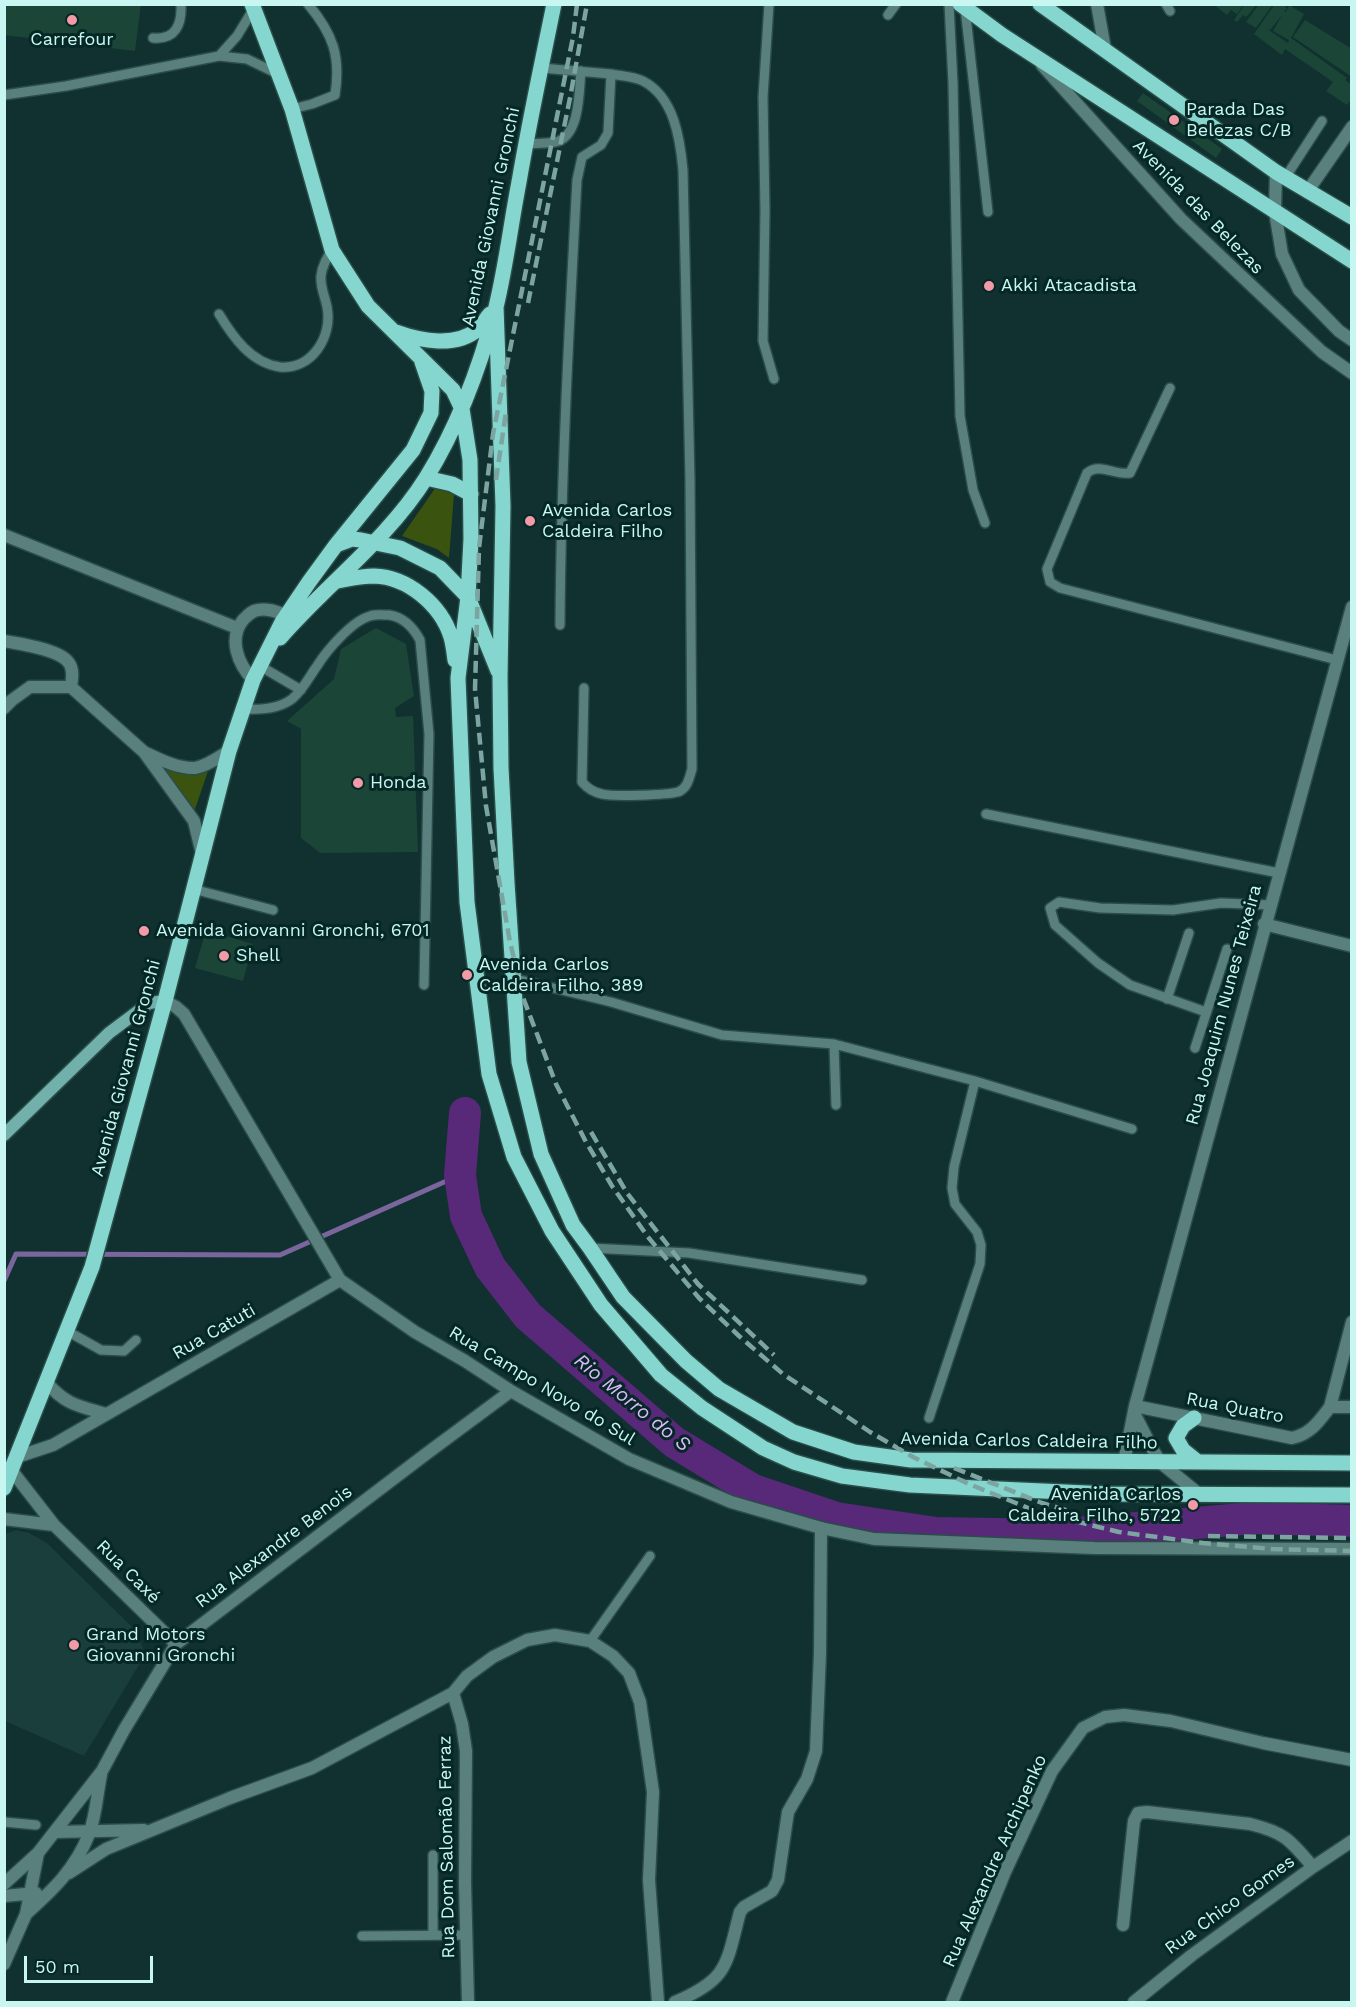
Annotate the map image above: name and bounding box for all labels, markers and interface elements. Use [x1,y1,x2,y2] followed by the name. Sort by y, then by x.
[65,13,79,27] marker: Carrefour
[30,29,114,51] place label: Carrefour
[1186,99,1291,142] place label: Parada Das Belezas C/B
[457,105,525,329] street label: Avenida Giovanni Gronchi
[1167,113,1181,127] marker: Parada Das Belezas C/B
[1128,135,1268,279] street label: Avenida das Belezas
[1001,275,1137,297] place label: Akki Atacadista
[982,279,996,293] marker: Akki Atacadista
[542,500,672,542] place label: Avenida Carlos Caldeira Filho
[523,514,537,528] marker: Avenida Carlos Caldeira Filho
[370,772,426,794] place label: Honda
[351,776,365,790] marker: Honda
[1182,883,1266,1127] street label: Rua Joaquim Nunes Teixeira
[156,920,429,942] place label: Avenida Giovanni Gronchi, 6701
[137,924,151,938] marker: Avenida Giovanni Gronchi, 6701
[236,945,280,967] place label: Shell
[217,949,231,963] marker: Shell
[479,954,643,996] place label: Avenida Carlos Caldeira Filho, 389
[87,957,165,1179] street label: Avenida Giovanni Gronchi
[460,968,474,982] marker: Avenida Carlos Caldeira Filho, 389
[169,1300,259,1364] street label: Rua Catuti
[445,1322,639,1450] street label: Rua Campo Novo do Sul
[569,1349,695,1457] water label: Rio Morro do S
[1184,1388,1286,1428] street label: Rua Quatro
[900,1428,1158,1454] street label: Avenida Carlos Caldeira Filho
[191,1481,357,1613] street label: Rua Alexandre Benois
[1008,1484,1181,1526] place label: Avenida Carlos Caldeira Filho, 5722
[1186,1498,1200,1512] marker: Avenida Carlos Caldeira Filho, 5722
[92,1536,164,1608] street label: Rua Caxé
[86,1624,235,1666] place label: Grand Motors Giovanni Gronchi
[67,1638,81,1652] marker: Grand Motors Giovanni Gronchi
[434,1735,460,1959] street label: Rua Dom Salomão Ferraz
[938,1751,1052,1971] street label: Rua Alexandre Archipenko
[1161,1851,1299,1959] street label: Rua Chico Gomes
[27,1944,156,1982] scale bar
[35,1956,80,1977] text: 50 m

